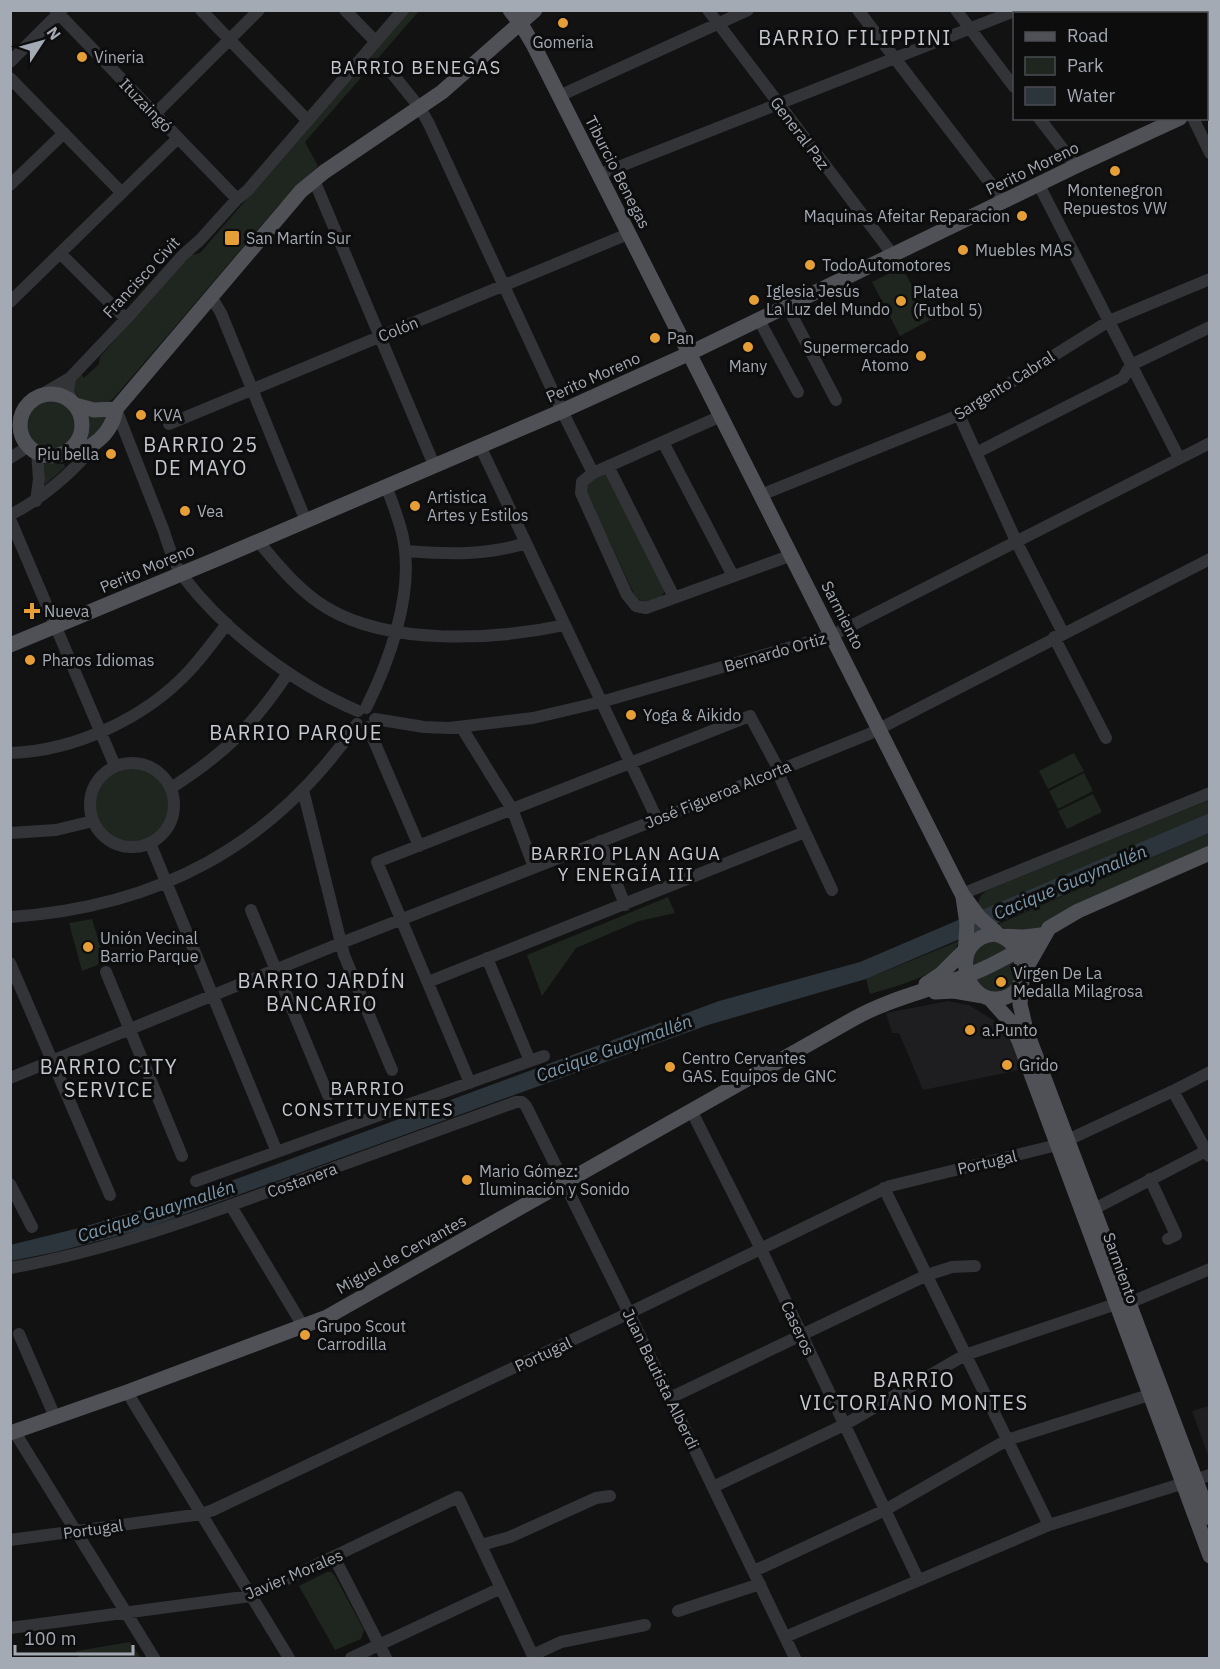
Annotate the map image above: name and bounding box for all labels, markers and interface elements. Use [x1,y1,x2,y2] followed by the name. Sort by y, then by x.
[12,12,72,72] north arrow
[1013,12,1208,120] legend
[556,16,570,30] marker: Gomeria
[43,23,66,44] text: N
[758,24,952,51] district label: BARRIO FILIPPINI
[1067,24,1108,47] text: Road
[532,32,594,52] place label: Gomeria
[94,47,144,67] place label: Vineria
[75,50,89,64] marker: Vineria
[1067,54,1104,77] text: Park
[330,56,502,79] district label: BARRIO BENEGAS
[115,74,177,136] street label: Ituzaingó
[1067,84,1116,107] text: Water
[766,93,834,173] street label: General Paz
[581,112,655,232] street label: Tiburcio Benegas
[982,137,1082,199] street label: Perito Moreno
[1108,164,1122,178] marker: Montenegron Repuestos VW
[1063,180,1167,218] place label: Montenegron Repuestos VW
[804,206,1010,226] place label: Maquinas Afeitar Reparacion
[1015,209,1029,223] marker: Maquinas Afeitar Reparacion
[246,228,351,248] place label: San Martín Sur
[223,229,241,247] marker: San Martín Sur
[98,232,184,322] street label: Francisco Civit
[975,240,1072,260] place label: Muebles MAS
[956,243,970,257] marker: Muebles MAS
[822,255,951,275] place label: TodoAutomotores
[803,258,817,272] marker: TodoAutomotores
[766,281,890,319] place label: Iglesia Jesús La Luz del Mundo
[913,282,983,320] place label: Platea (Futbol 5)
[747,293,761,307] marker: Iglesia Jesús La Luz del Mundo
[894,294,908,308] marker: Platea (Futbol 5)
[375,312,421,346] street label: Colón
[667,328,694,348] place label: Pan
[648,331,662,345] marker: Pan
[803,337,909,375] place label: Supermercado Atomo
[741,340,755,354] marker: Many
[950,346,1058,424] street label: Sargento Cabral
[543,347,643,407] street label: Perito Moreno
[914,349,928,363] marker: Supermercado Atomo
[729,356,767,376] place label: Many
[153,405,182,425] place label: KVA
[134,408,148,422] marker: KVA
[143,431,259,481] district label: BARRIO 25 DE MAYO
[37,444,99,464] place label: Piu bella
[104,447,118,461] marker: Piu bella
[427,487,529,525] place label: Artistica Artes y Estilos
[408,499,422,513] marker: Artistica Artes y Estilos
[197,501,224,521] place label: Vea
[178,504,192,518] marker: Vea
[97,539,197,597] street label: Perito Moreno
[817,577,869,653] street label: Sarmiento
[44,601,90,621] place label: Nueva
[25,604,39,618] marker: Nueva
[722,628,828,676] street label: Bernardo Ortiz
[42,650,155,670] place label: Pharos Idiomas
[23,653,37,667] marker: Pharos Idiomas
[643,705,741,725] place label: Yoga & Aikido
[624,708,638,722] marker: Yoga & Aikido
[209,719,383,746] district label: BARRIO PARQUE
[642,755,794,832] street label: José Figueroa Alcorta
[990,839,1150,925] water label: Cacique Guaymallén
[531,842,721,886] district label: BARRIO PLAN AGUA Y ENERGÍA III
[100,928,199,966] place label: Unión Vecinal Barrio Parque
[81,940,95,954] marker: Unión Vecinal Barrio Parque
[1013,963,1143,1001] place label: Virgen De La Medalla Milagrosa
[238,967,406,1017] district label: BARRIO JARDÍN BANCARIO
[994,975,1008,989] marker: Virgen De La Medalla Milagrosa
[533,1009,695,1087] water label: Cacique Guaymallén
[982,1020,1037,1040] place label: a.Punto
[963,1023,977,1037] marker: a.Punto
[682,1048,836,1086] place label: Centro Cervantes GAS. Equipos de GNC
[40,1053,178,1103] district label: BARRIO CITY SERVICE
[1019,1055,1058,1075] place label: Grido
[1000,1058,1014,1072] marker: Grido
[663,1060,677,1074] marker: Centro Cervantes GAS. Equipos de GNC
[282,1077,454,1121] district label: BARRIO CONSTITUYENTES
[955,1145,1019,1179] street label: Portugal
[264,1158,340,1202] street label: Costanera
[479,1161,630,1199] place label: Mario Gómez: Iluminación y Sonido
[460,1173,474,1187] marker: Mario Gómez: Iluminación y Sonido
[74,1175,238,1247] water label: Cacique Guaymallén
[333,1210,469,1298] street label: Miguel de Cervantes
[1099,1230,1143,1306] street label: Sarmiento
[777,1298,819,1358] street label: Caseros
[618,1306,704,1452] street label: Juan Bautista Alberdi
[317,1316,406,1354] place label: Grupo Scout Carrodilla
[298,1328,312,1342] marker: Grupo Scout Carrodilla
[511,1332,575,1376] street label: Portugal
[799,1366,1029,1416] district label: BARRIO VICTORIANO MONTES
[62,1515,124,1543] street label: Portugal
[242,1544,346,1604] street label: Javier Morales
[15,1618,134,1656] scale bar
[24,1627,76,1650] text: 100 m

